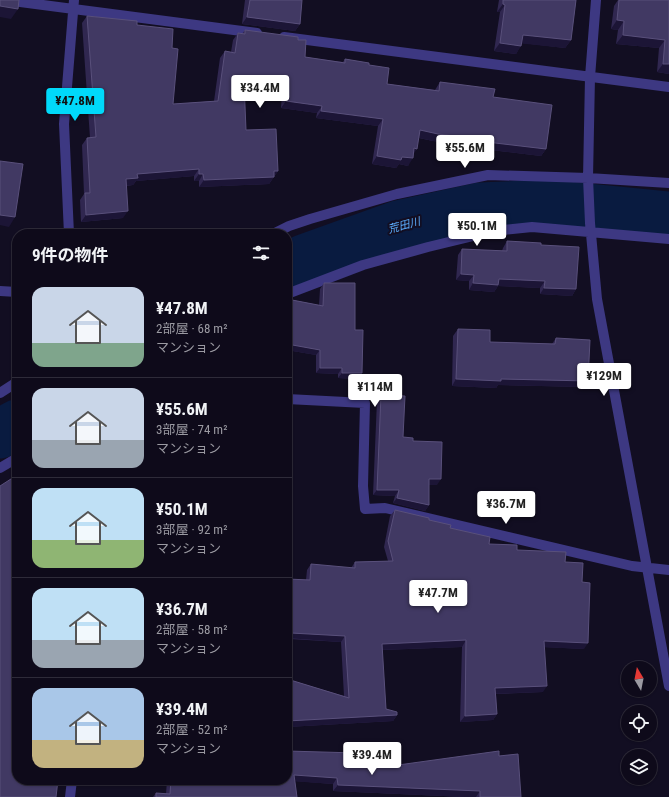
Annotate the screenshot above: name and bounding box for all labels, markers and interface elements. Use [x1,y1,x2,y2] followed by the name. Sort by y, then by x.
[227,75,293,109] pin: ¥34.4M
[240,80,280,95] text: ¥34.4M
[42,88,108,122] pin: ¥47.8M
[55,93,95,108] text: ¥47.8M
[432,135,498,169] pin: ¥55.6M
[445,140,485,155] text: ¥55.6M
[444,213,510,247] pin: ¥50.1M
[387,215,423,236] water label: 荒田川
[457,218,497,233] text: ¥50.1M
[250,242,272,264] icon: filters
[32,245,109,265] text: 9件の物件
[156,298,208,318] text: ¥47.8M
[64,303,112,351] icon: home
[156,321,227,336] text: 2部屋 · 68 m²
[156,340,221,355] text: マンション
[576,363,632,397] pin: ¥129M
[586,368,622,383] text: ¥129M
[347,374,403,408] pin: ¥114M
[357,379,393,394] text: ¥114M
[156,399,208,419] text: ¥55.6M
[64,404,112,452] icon: home
[156,422,227,437] text: 3部屋 · 74 m²
[156,441,221,456] text: マンション
[473,491,539,525] pin: ¥36.7M
[486,496,526,511] text: ¥36.7M
[156,499,208,519] text: ¥50.1M
[64,504,112,552] icon: home
[156,522,227,537] text: 3部屋 · 92 m²
[156,541,221,556] text: マンション
[405,580,471,614] pin: ¥47.7M
[418,585,458,600] text: ¥47.7M
[156,599,208,619] text: ¥36.7M
[64,604,112,652] icon: home
[156,622,227,637] text: 2部屋 · 58 m²
[156,641,221,656] text: マンション
[621,661,657,697] north arrow
[621,661,657,785] map controls
[156,699,208,719] text: ¥39.4M
[64,704,112,752] icon: home
[621,705,657,741] button: locate
[156,722,227,737] text: 2部屋 · 52 m²
[156,741,221,756] text: マンション
[339,742,405,776] pin: ¥39.4M
[352,747,392,762] text: ¥39.4M
[621,749,657,785] button: layers

